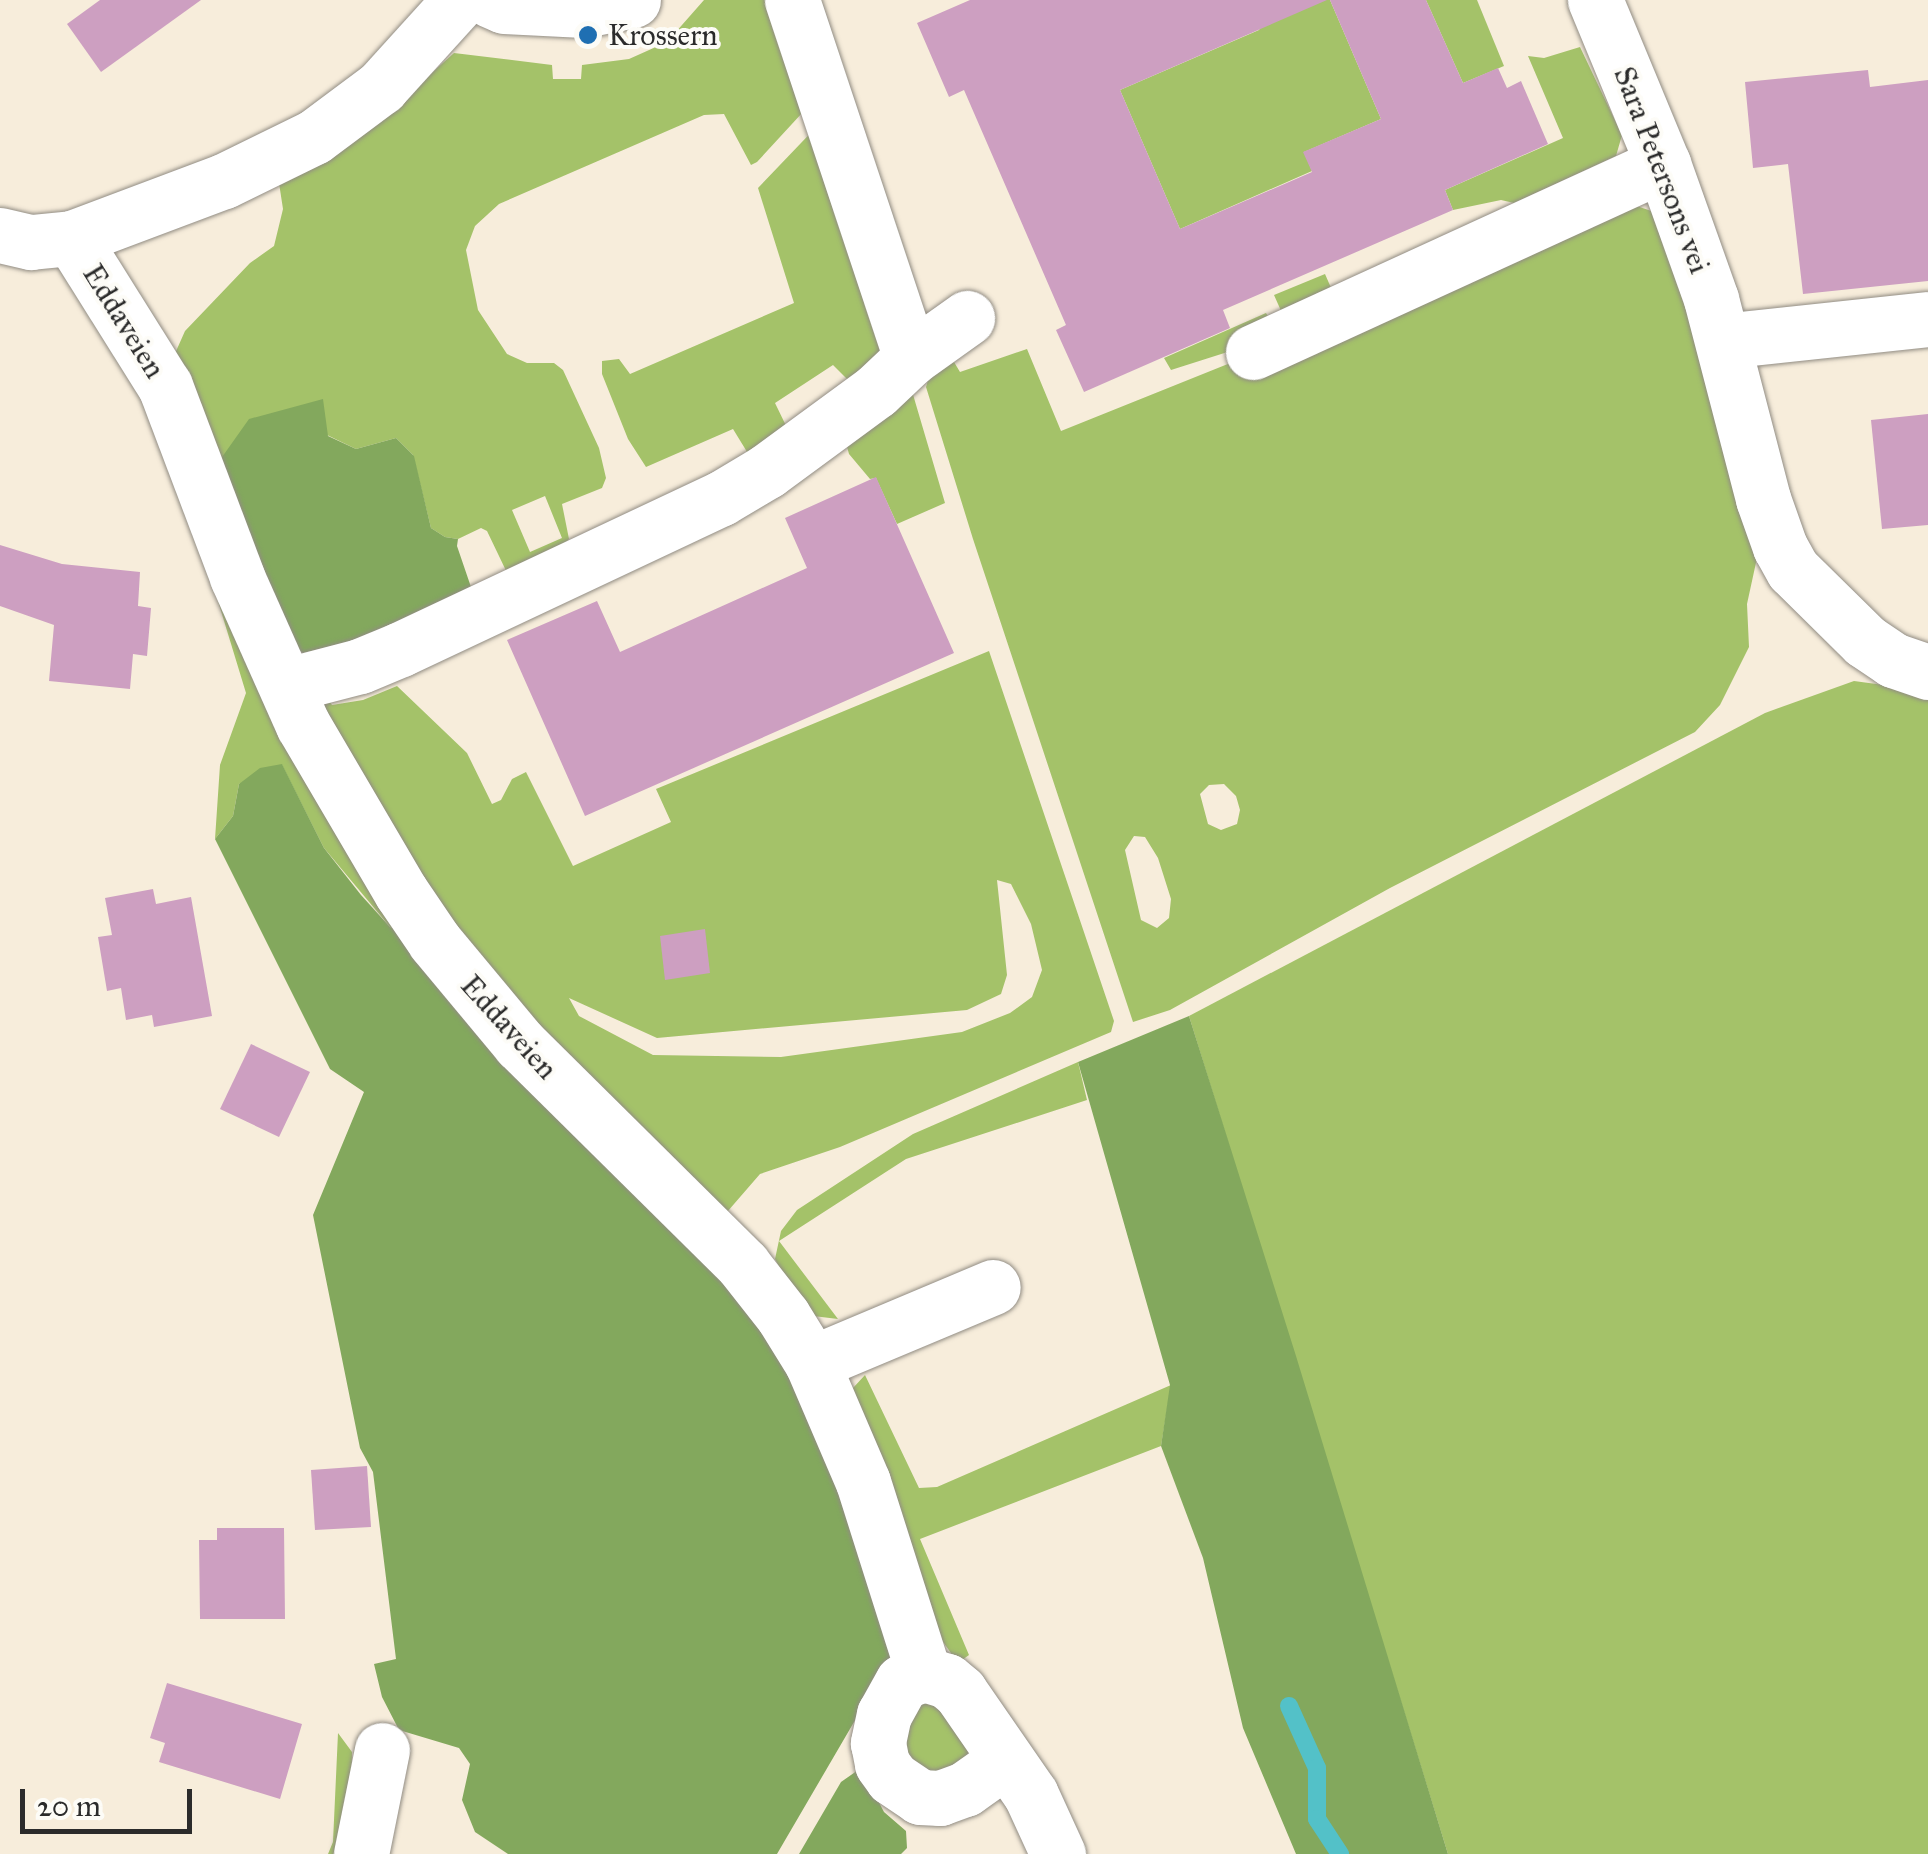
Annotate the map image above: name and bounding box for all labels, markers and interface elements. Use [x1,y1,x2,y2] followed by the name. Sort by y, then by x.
[608,17,718,53] place label: Krossern
[577,24,599,46] marker: Krossern
[1606,62,1718,278] street label: Sara Petersons vei
[75,257,173,385] street label: Eddaveien
[453,968,565,1086] street label: Eddaveien
[25,1769,198,1831] scale bar
[37,1788,101,1824] text: 20 m

